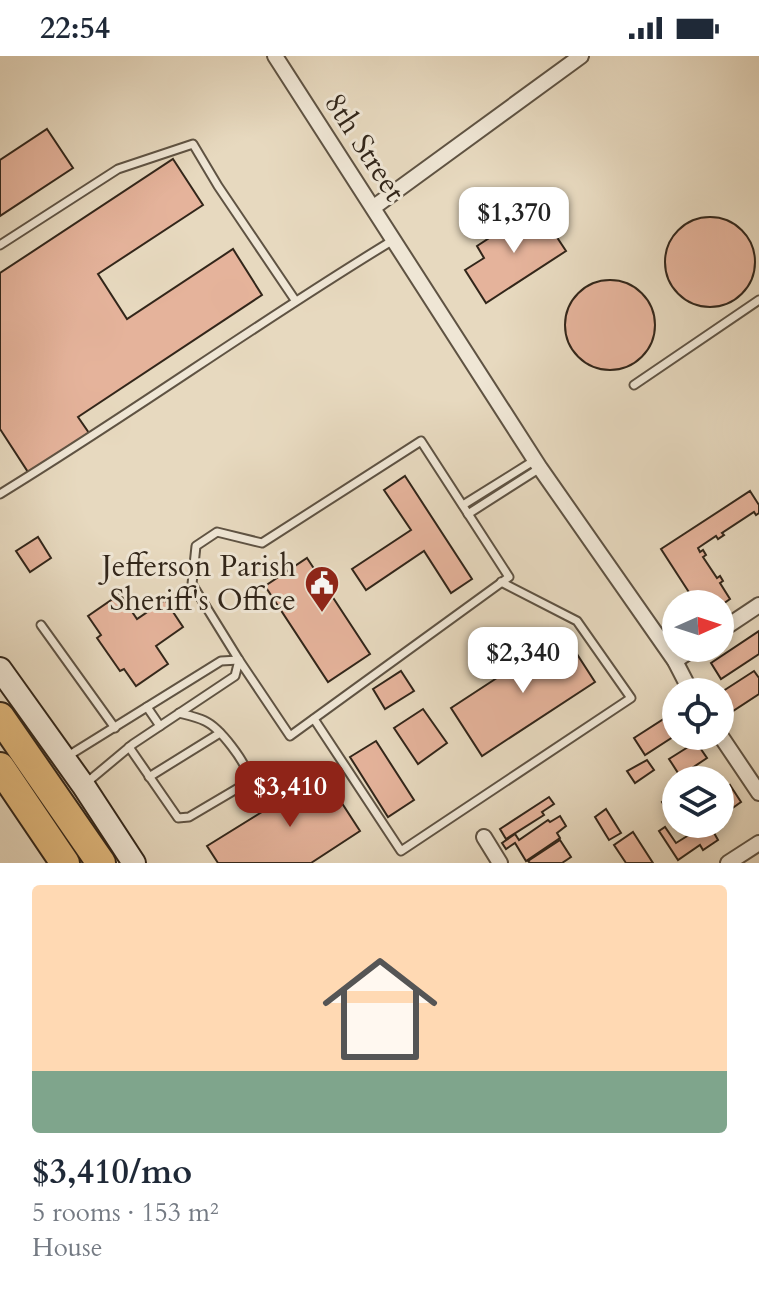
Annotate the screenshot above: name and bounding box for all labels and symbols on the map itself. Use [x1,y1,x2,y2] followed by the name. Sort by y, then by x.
[314,85,415,210] street label: 8th Street
[449,187,579,255] pin: $1,370
[98,546,297,621] place label: Jefferson Parish Sheriff's Office
[303,564,341,614] public building icon: Jefferson Parish Sheriff's Office
[662,590,734,662] north arrow
[458,627,588,695] pin: $2,340
[225,761,355,829] pin: $3,410

